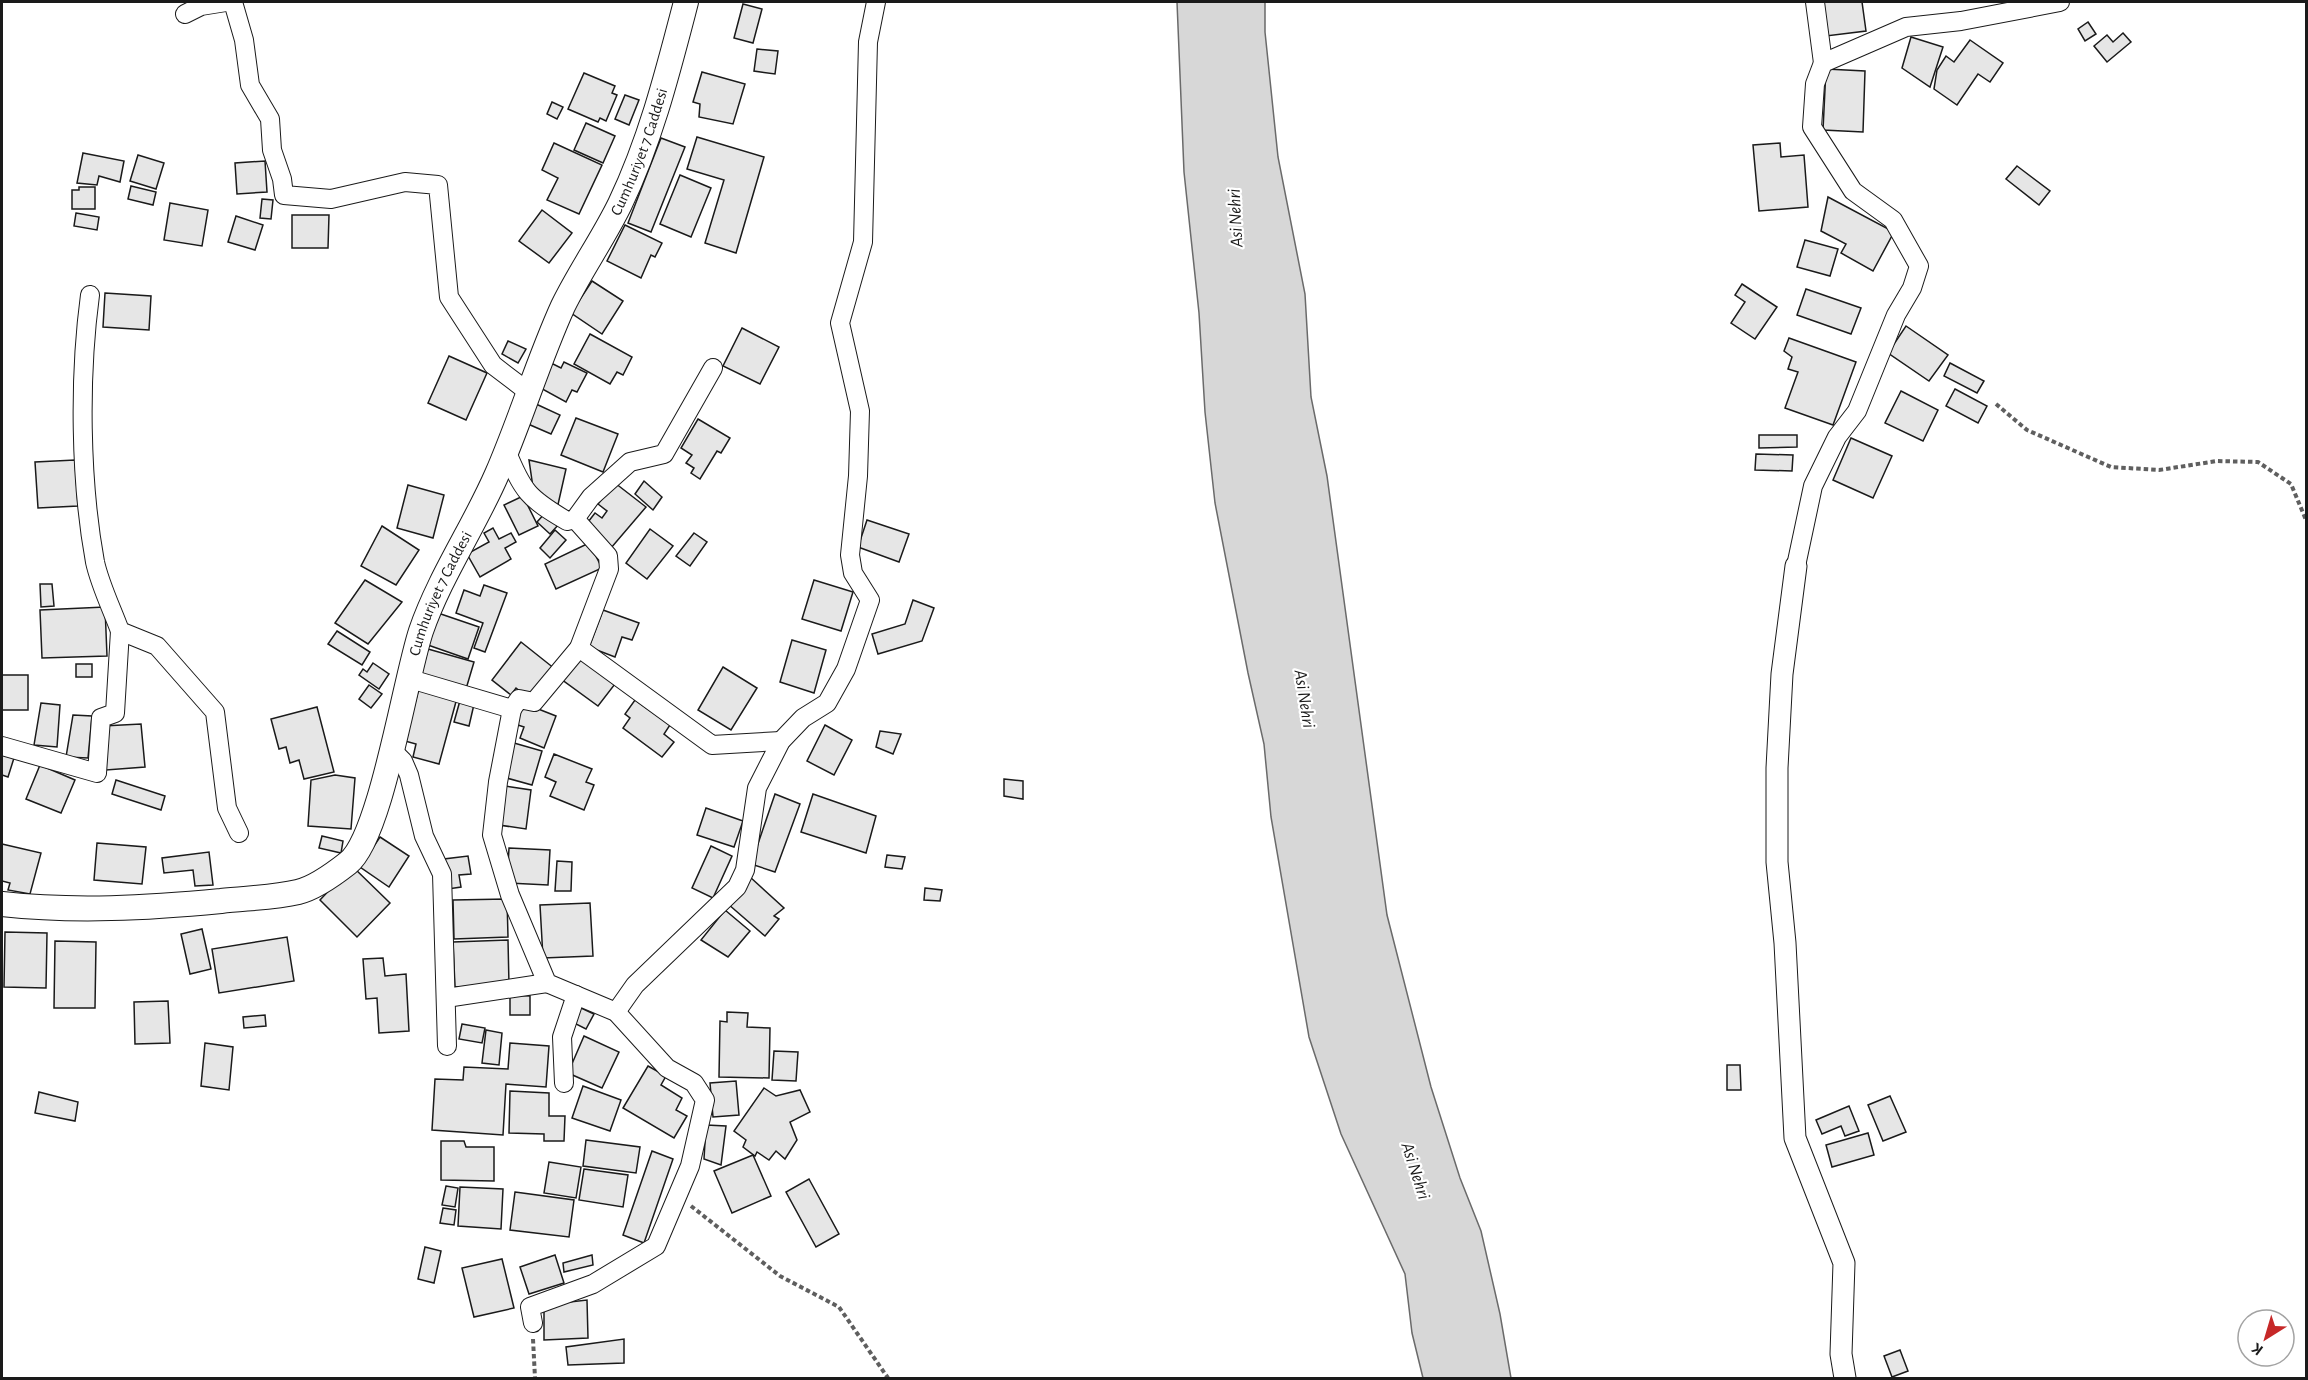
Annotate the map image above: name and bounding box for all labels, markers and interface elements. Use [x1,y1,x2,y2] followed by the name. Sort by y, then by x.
[608,86,670,218] street label: Cumhuriyet 7 Caddesi
[1225,188,1247,249] water label: Asi Nehri
[406,529,475,658] street label: Cumhuriyet 7 Caddesi
[1290,668,1317,729] water label: Asi Nehri
[1397,1139,1433,1202] water label: Asi Nehri
[2236,1308,2296,1368] north arrow
[2249,1340,2266,1358] text: K

